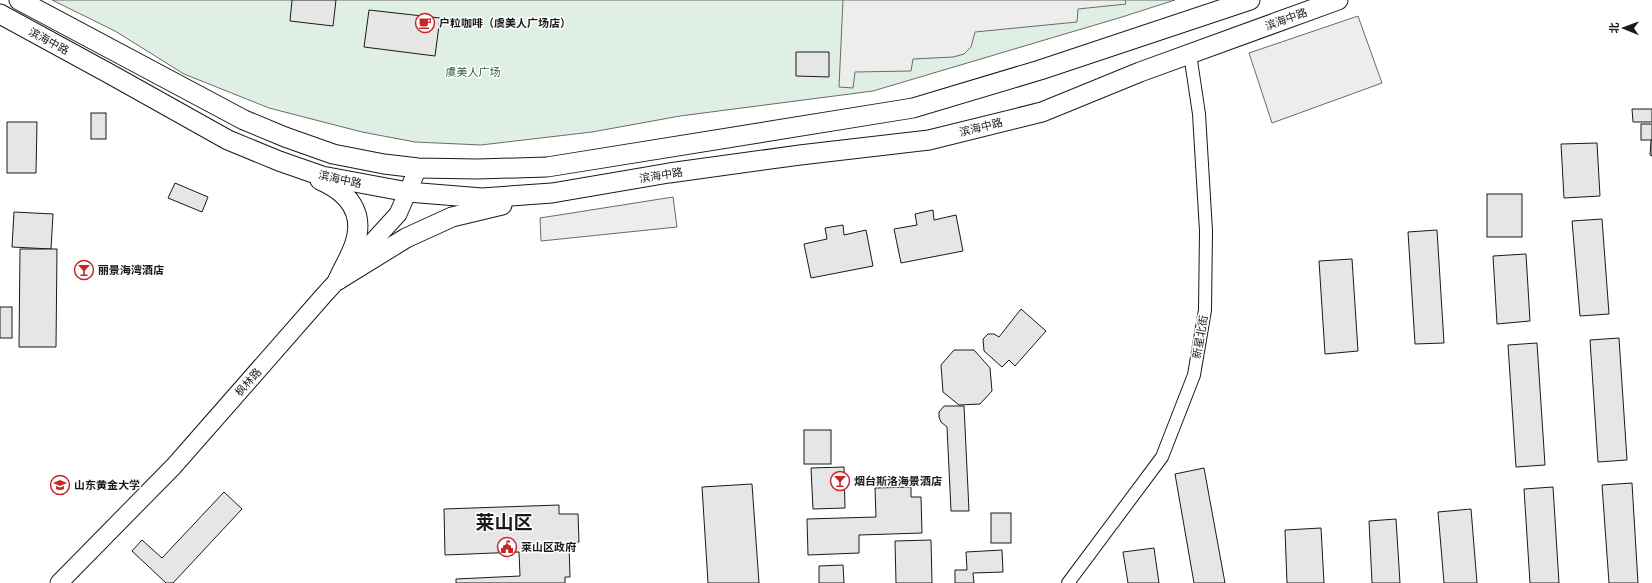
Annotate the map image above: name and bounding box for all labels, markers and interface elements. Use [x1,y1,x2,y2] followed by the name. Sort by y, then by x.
[1263,5,1309,33] street label: 滨海中路
[1604,8,1644,48] north arrow
[414,12,436,34] cafe icon: 户粒咖啡（虞美人广场店）
[439,16,571,30] place label: 户粒咖啡（虞美人广场店）
[1607,22,1621,33] text: 北
[26,24,72,58] street label: 滨海中路
[446,65,501,79] park label: 虞美人广场
[958,115,1004,139] street label: 滨海中路
[638,165,684,185] street label: 滨海中路
[317,168,363,190] street label: 滨海中路
[73,259,95,281] bar icon: 丽景海湾酒店
[98,263,164,277] place label: 丽景海湾酒店
[1189,314,1211,360] street label: 新星北街
[232,365,264,399] street label: 枫林路
[829,470,851,492] bar icon: 烟台斯洛海景酒店
[49,474,71,496] school or university icon: 山东黄金大学
[854,474,942,488] place label: 烟台斯洛海景酒店
[74,478,140,492] place label: 山东黄金大学
[475,510,533,534] district label: 莱山区
[496,536,518,558] public building icon: 莱山区政府
[521,540,576,554] place label: 莱山区政府

